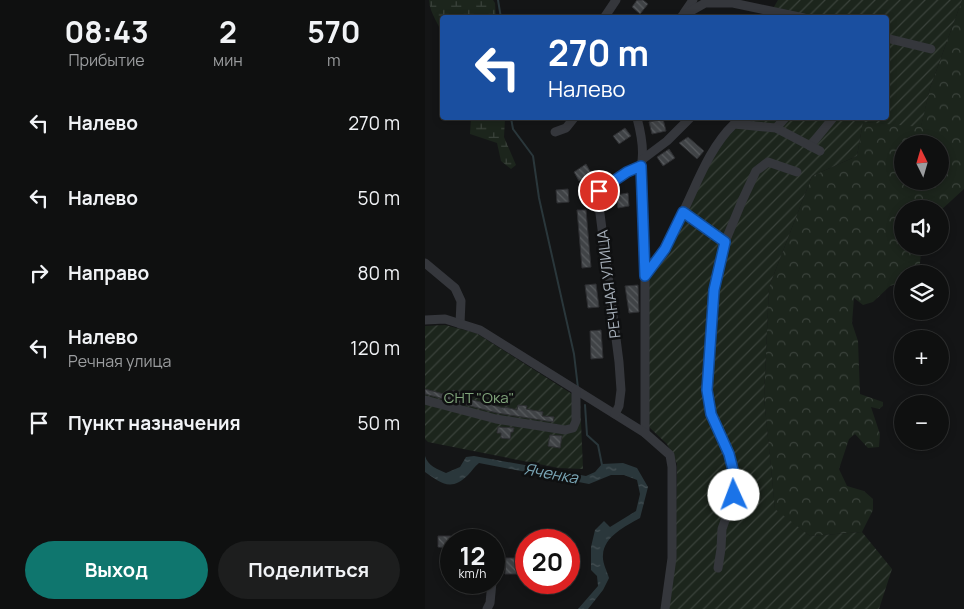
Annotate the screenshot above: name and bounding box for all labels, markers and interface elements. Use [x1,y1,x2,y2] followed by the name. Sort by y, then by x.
[64,11,149,52] text: 08:43
[219,11,237,52] text: 2
[307,11,361,52] text: 570
[548,29,649,77] text: 270 m
[465,35,530,100] icon: left
[68,49,145,71] text: Прибытие
[213,49,243,71] text: мин
[327,49,341,71] text: m
[548,74,626,104] text: Налево
[25,109,53,137] icon: left
[68,110,138,136] text: Налево
[348,110,400,136] text: 270 m
[894,135,949,190] north arrow
[894,135,949,450] map controls
[578,170,620,212] pin
[585,177,613,205] icon: arrive
[25,184,53,212] icon: left
[68,185,138,211] text: Налево
[358,185,400,211] text: 50 m
[894,200,949,255] button: sound
[591,228,626,339] street label: РЕЧНАЯ УЛИЦА
[25,259,53,287] icon: right
[68,260,149,286] text: Направо
[357,260,400,286] text: 80 m
[894,265,949,320] button: layers
[68,324,138,350] text: Налево
[894,330,949,385] button: +
[25,334,53,362] icon: left
[350,335,400,361] text: 120 m
[68,350,171,372] text: Речная улица
[444,387,514,408] park label: СНТ "Ока"
[894,395,949,450] button: −
[25,409,53,437] icon: arrive
[68,410,241,436] text: Пункт назначения
[358,410,400,436] text: 50 m
[522,457,581,489] water label: Яченка
[707,468,759,520] position arrow
[515,529,580,594] speed limit sign: 20
[460,538,485,573] text: 12
[25,541,208,599] button: Выход
[218,541,400,599] button: Поделиться
[459,565,486,582] text: km/h

